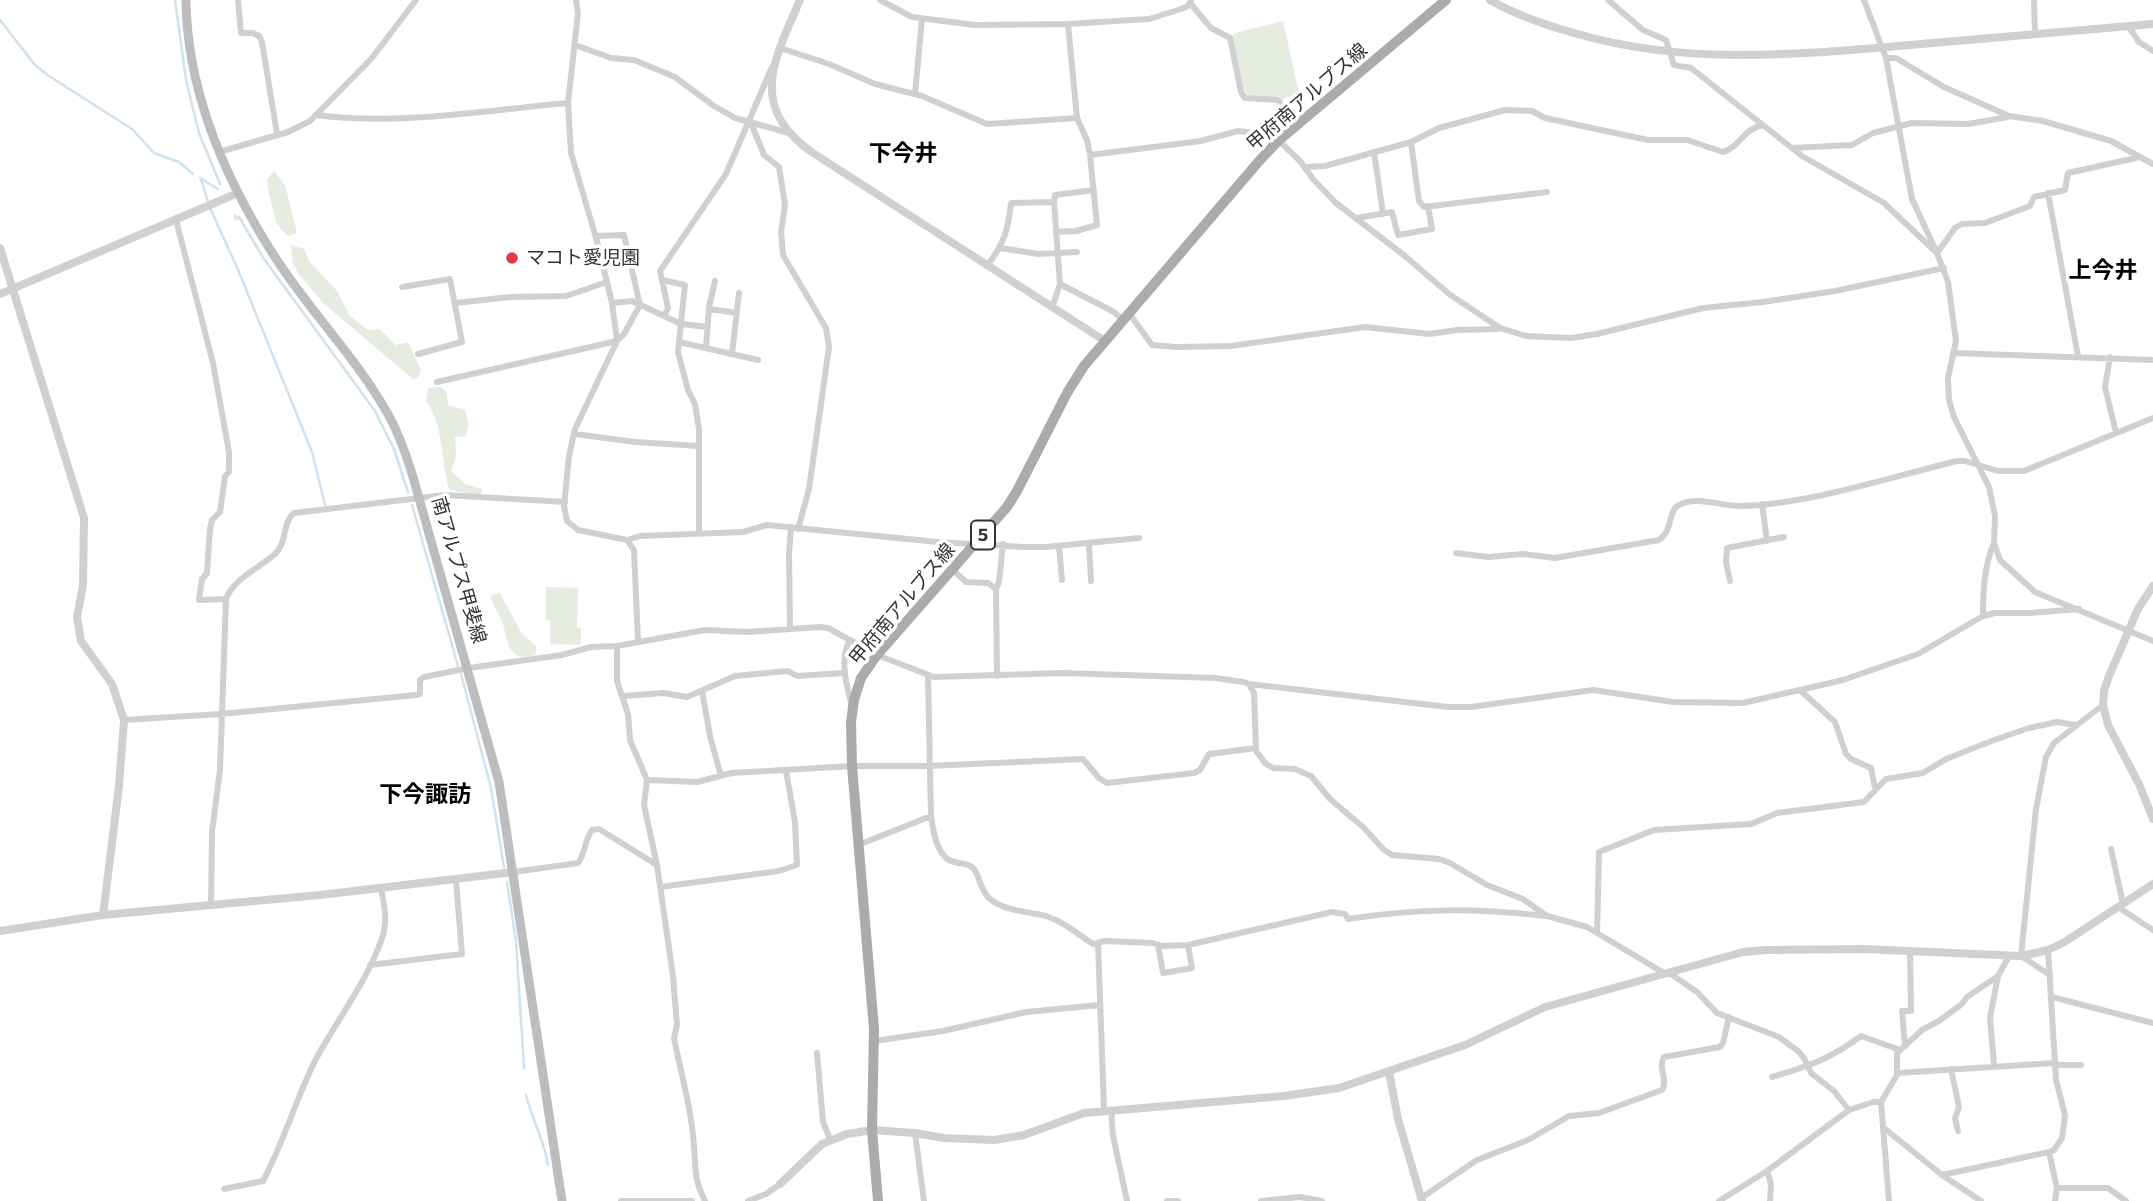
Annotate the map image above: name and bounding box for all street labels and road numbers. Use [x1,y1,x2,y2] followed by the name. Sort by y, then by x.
[1242,39,1372,155] street label: 甲府南アルプス線
[427,494,491,646] street label: 南アルプス甲斐線
[971,520,995,550] road number: 5
[844,538,960,670] street label: 甲府南アルプス線

